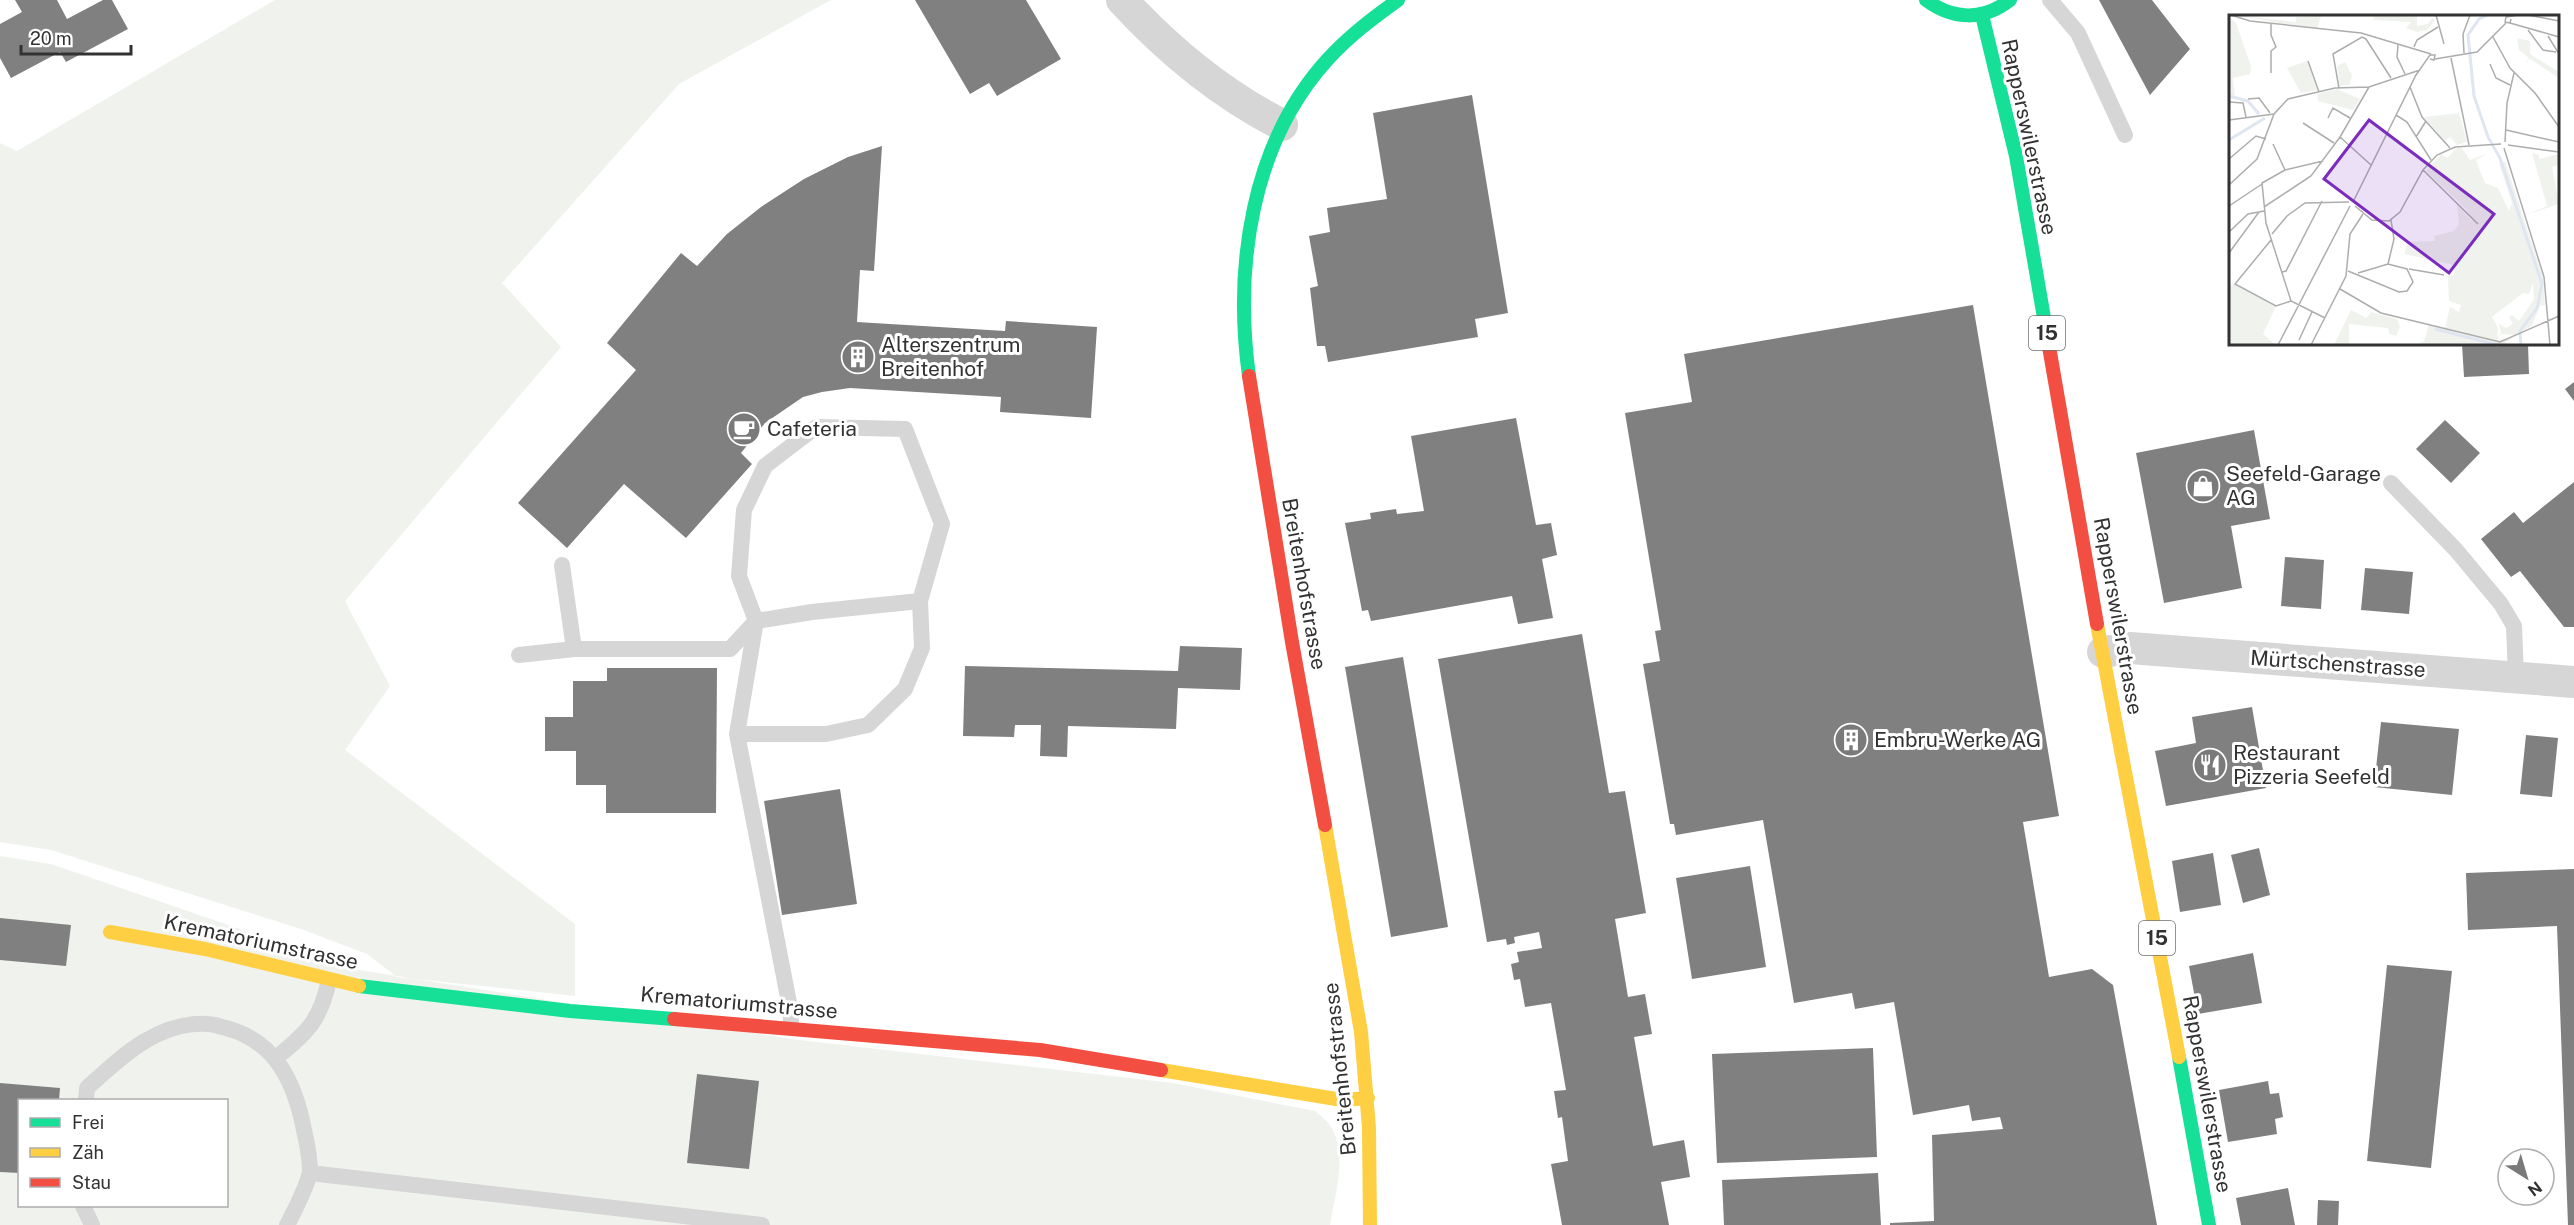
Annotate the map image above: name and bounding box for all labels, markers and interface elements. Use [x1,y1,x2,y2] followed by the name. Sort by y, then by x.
[2229,15,2559,345] inset map
[21,18,130,56] scale bar
[30,28,72,49] text: 20 m
[1996,37,2062,237] street label: Rapperswilerstrasse
[2029,316,2065,350] road number: 15
[881,332,1020,381] place label: Alterszentrum Breitenhof
[840,339,876,375] building icon: Alterszentrum Breitenhof
[726,411,762,447] cafe icon: Cafeteria
[767,416,857,441] place label: Cafeteria
[2226,461,2381,510] place label: Seefeld-Garage AG
[2185,468,2221,504] shop icon: Seefeld-Garage AG
[1277,496,1332,672] street label: Breitenhofstrasse
[2089,515,2148,716] street label: Rapperswilerstrasse
[2249,645,2427,682] street label: Mürtschenstrasse
[1833,722,1869,758] building icon: Embru-Werke AG
[1874,727,2041,752] place label: Embru-Werke AG
[2233,740,2390,789] place label: Restaurant Pizzeria Seefeld
[2192,747,2228,783] restaurant icon: Restaurant Pizzeria Seefeld
[162,909,361,974] street label: Krematoriumstrasse
[2139,921,2175,955] road number: 15
[639,981,839,1024] street label: Krematoriumstrasse
[1318,981,1361,1157] street label: Breitenhofstrasse
[2178,993,2237,1194] street label: Rapperswilerstrasse
[18,1099,228,1207] legend
[72,1112,104,1133] text: Frei
[72,1142,104,1163] text: Zäh
[2496,1147,2556,1207] north arrow
[72,1172,111,1193] text: Stau
[2524,1177,2545,1200] text: N

